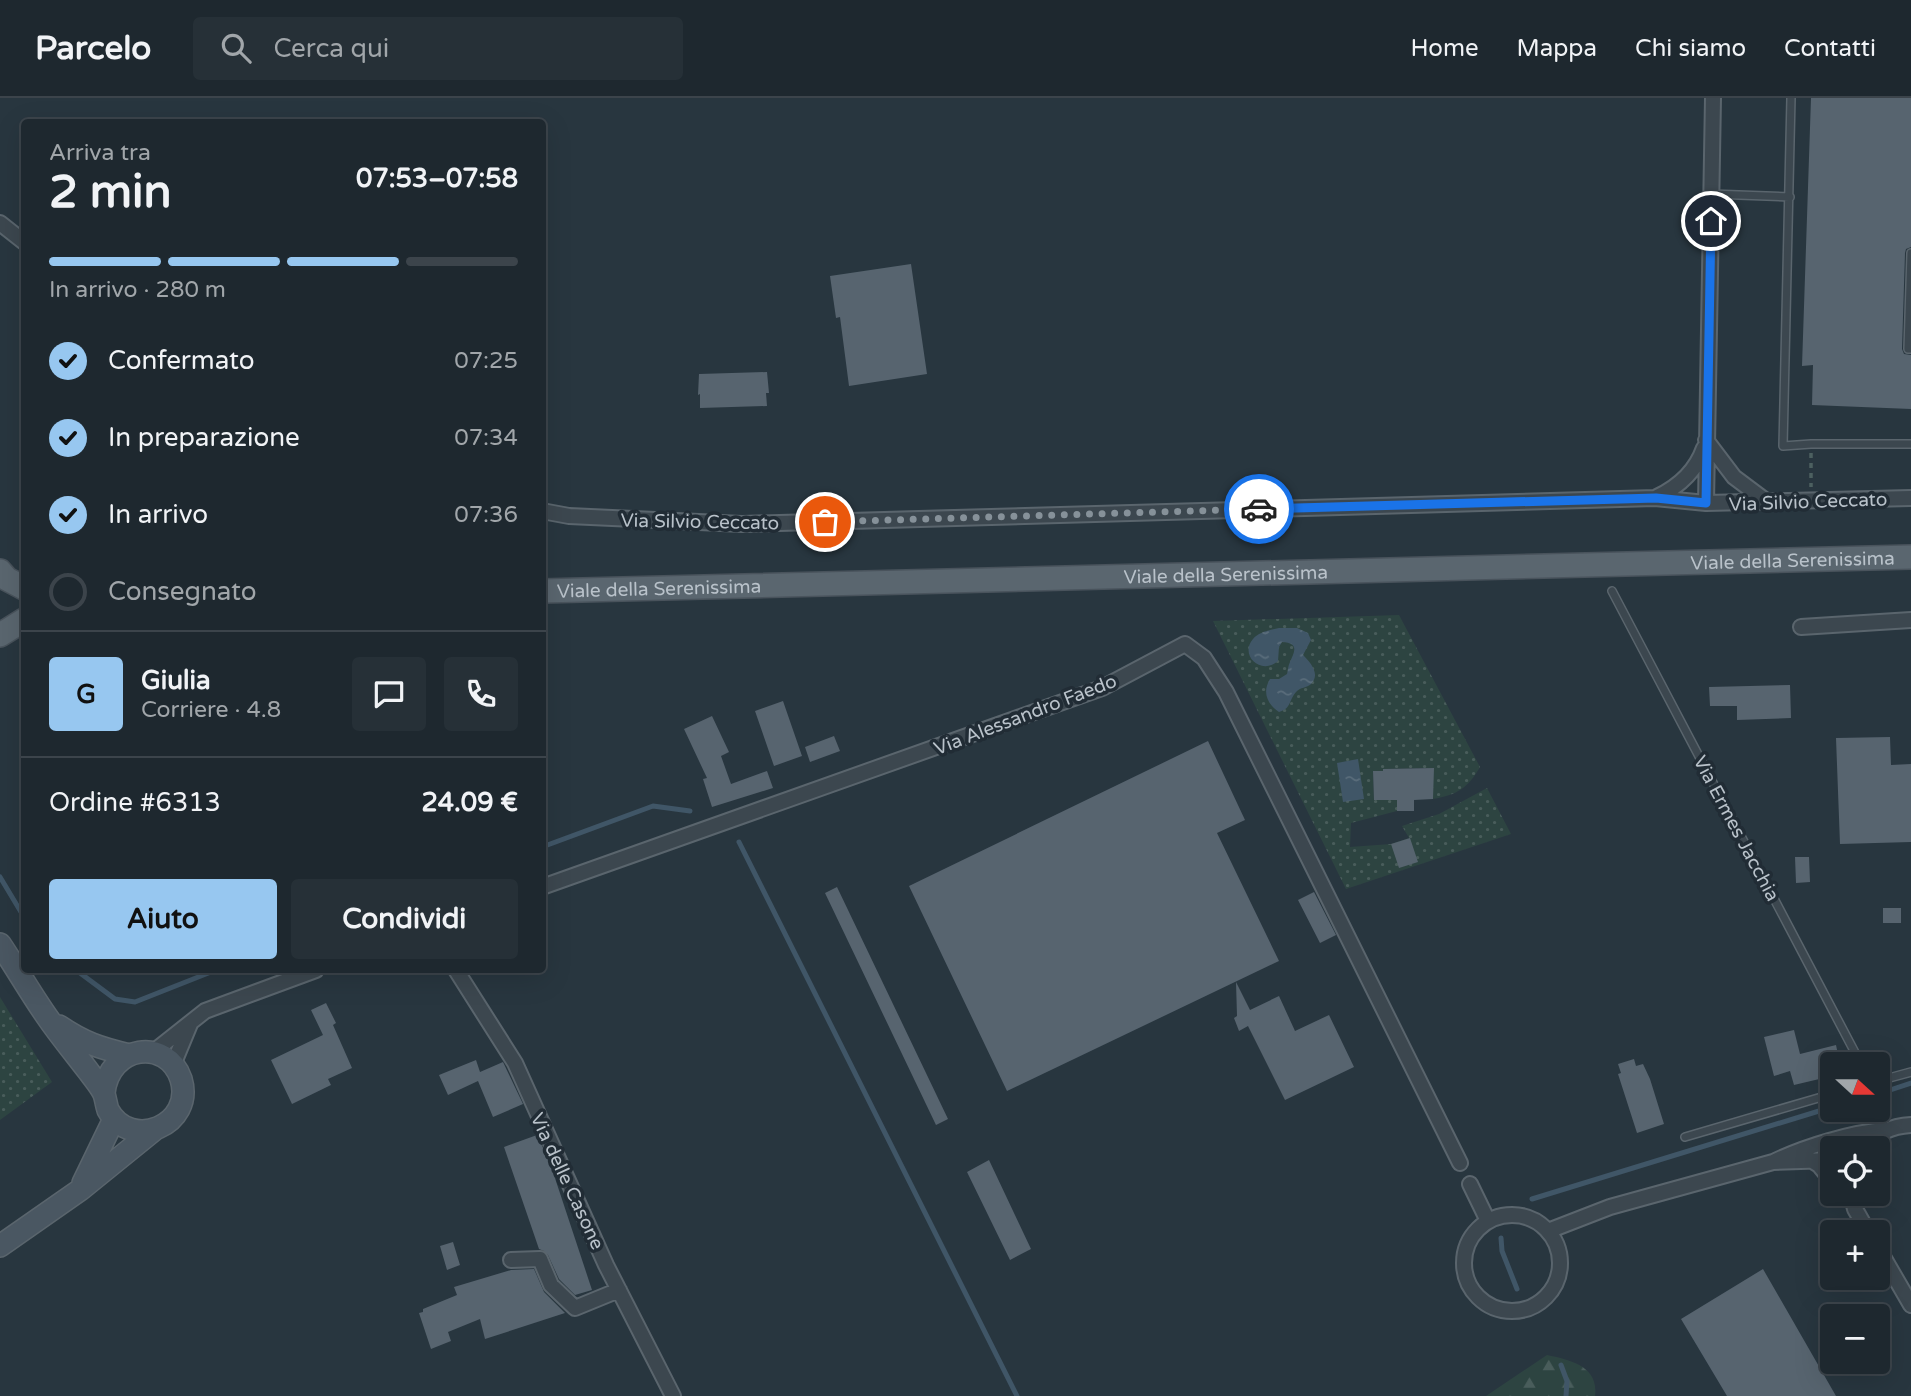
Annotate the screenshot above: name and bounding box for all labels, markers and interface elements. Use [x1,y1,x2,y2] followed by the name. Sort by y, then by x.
[193,17,683,80] search box
[35,29,151,68] text: Parcelo
[217,29,255,67] icon: search
[273,33,389,64] text: Cerca qui
[1411,34,1479,63] text: Home
[1517,34,1597,63] text: Mappa
[1635,34,1746,63] text: Chi siamo
[1784,34,1876,63] text: Contatti
[49,139,151,167] text: Arriva tra
[356,163,518,194] text: 07:53–07:58
[49,165,172,220] text: 2 min
[1681,191,1741,251] pin
[1692,202,1730,240] icon: home
[49,276,226,304] text: In arrivo · 280 m
[49,342,87,380] icon: check
[108,345,255,376] text: Confermato
[454,347,518,375] text: 07:25
[49,419,87,457] icon: check
[108,422,300,453] text: In preparazione
[454,424,518,452] text: 07:34
[1224,474,1294,544] courier
[1728,488,1888,516] street label: Via Silvio Ceccato
[1240,490,1278,528] icon: car
[795,492,855,552] pin
[49,496,87,534] icon: check
[108,499,208,530] text: In arrivo
[454,501,518,529] text: 07:36
[806,503,844,541] icon: bag
[621,510,779,534] street label: Via Silvio Ceccato
[1690,547,1895,574] street label: Viale della Serenissima
[1123,561,1328,589] street label: Viale della Serenissima
[108,576,257,607] text: Consegnato
[557,576,761,603] street label: Viale della Serenissima
[352,657,426,731] button: chat
[444,657,518,731] button: phone
[141,665,211,696] text: Giulia
[931,670,1120,760] street label: Via Alessandro Faedo
[76,679,96,710] text: G
[141,696,281,724] text: Corriere · 4.8
[1688,752,1784,905] street label: Via Ermes Jacchia
[49,787,221,818] text: Ordine #6313
[421,787,518,818] text: 24.09 €
[49,879,277,959] button: Aiuto
[291,879,518,959] button: Condividi
[1820,1052,1890,1122] north arrow
[1820,1052,1890,1374] map controls
[526,1110,608,1253] street label: Via delle Casone
[1820,1136,1890,1206] button: locate
[1820,1220,1890,1290] button: +
[1820,1304,1890,1374] button: −

